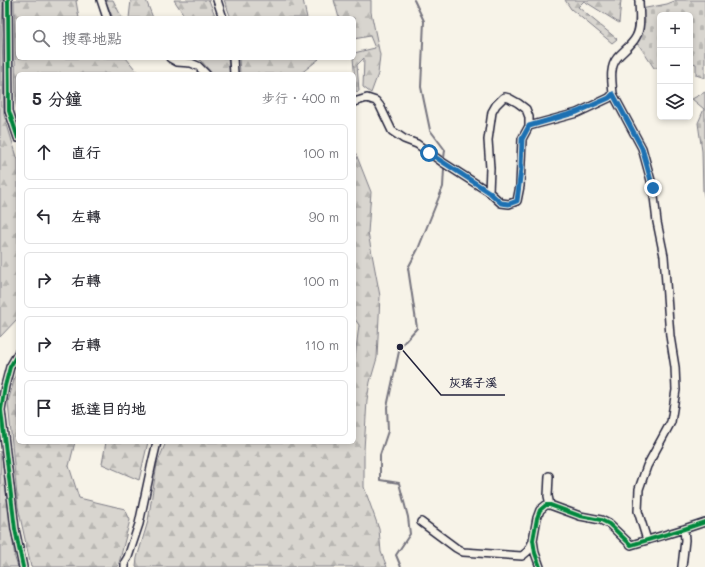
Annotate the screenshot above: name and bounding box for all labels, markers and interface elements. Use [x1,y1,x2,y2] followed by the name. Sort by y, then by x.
[657,12,693,120] map controls
[657,12,693,48] button: +
[16,16,356,60] search box
[30,27,52,49] icon: search
[62,28,122,48] text: 搜尋地點
[657,48,693,84] button: −
[657,84,693,120] button: layers
[32,87,82,109] text: 5 分鐘
[262,89,340,106] text: 步行 · 400 m
[33,141,55,163] icon: ahead
[71,142,101,162] text: 直行
[303,144,339,161] text: 100 m
[420,144,438,162] route start
[644,179,662,197] route end
[33,205,55,227] icon: left
[71,206,101,226] text: 左轉
[309,208,339,225] text: 90 m
[33,269,55,291] icon: right
[71,270,101,290] text: 右轉
[303,272,339,289] text: 100 m
[33,333,55,355] icon: right
[71,334,101,354] text: 右轉
[305,336,339,353] text: 110 m
[441,371,505,395] callout: 灰瑤子溪
[449,374,497,390] text: 灰瑤子溪
[33,397,55,419] icon: arrive
[71,398,146,418] text: 抵達目的地

